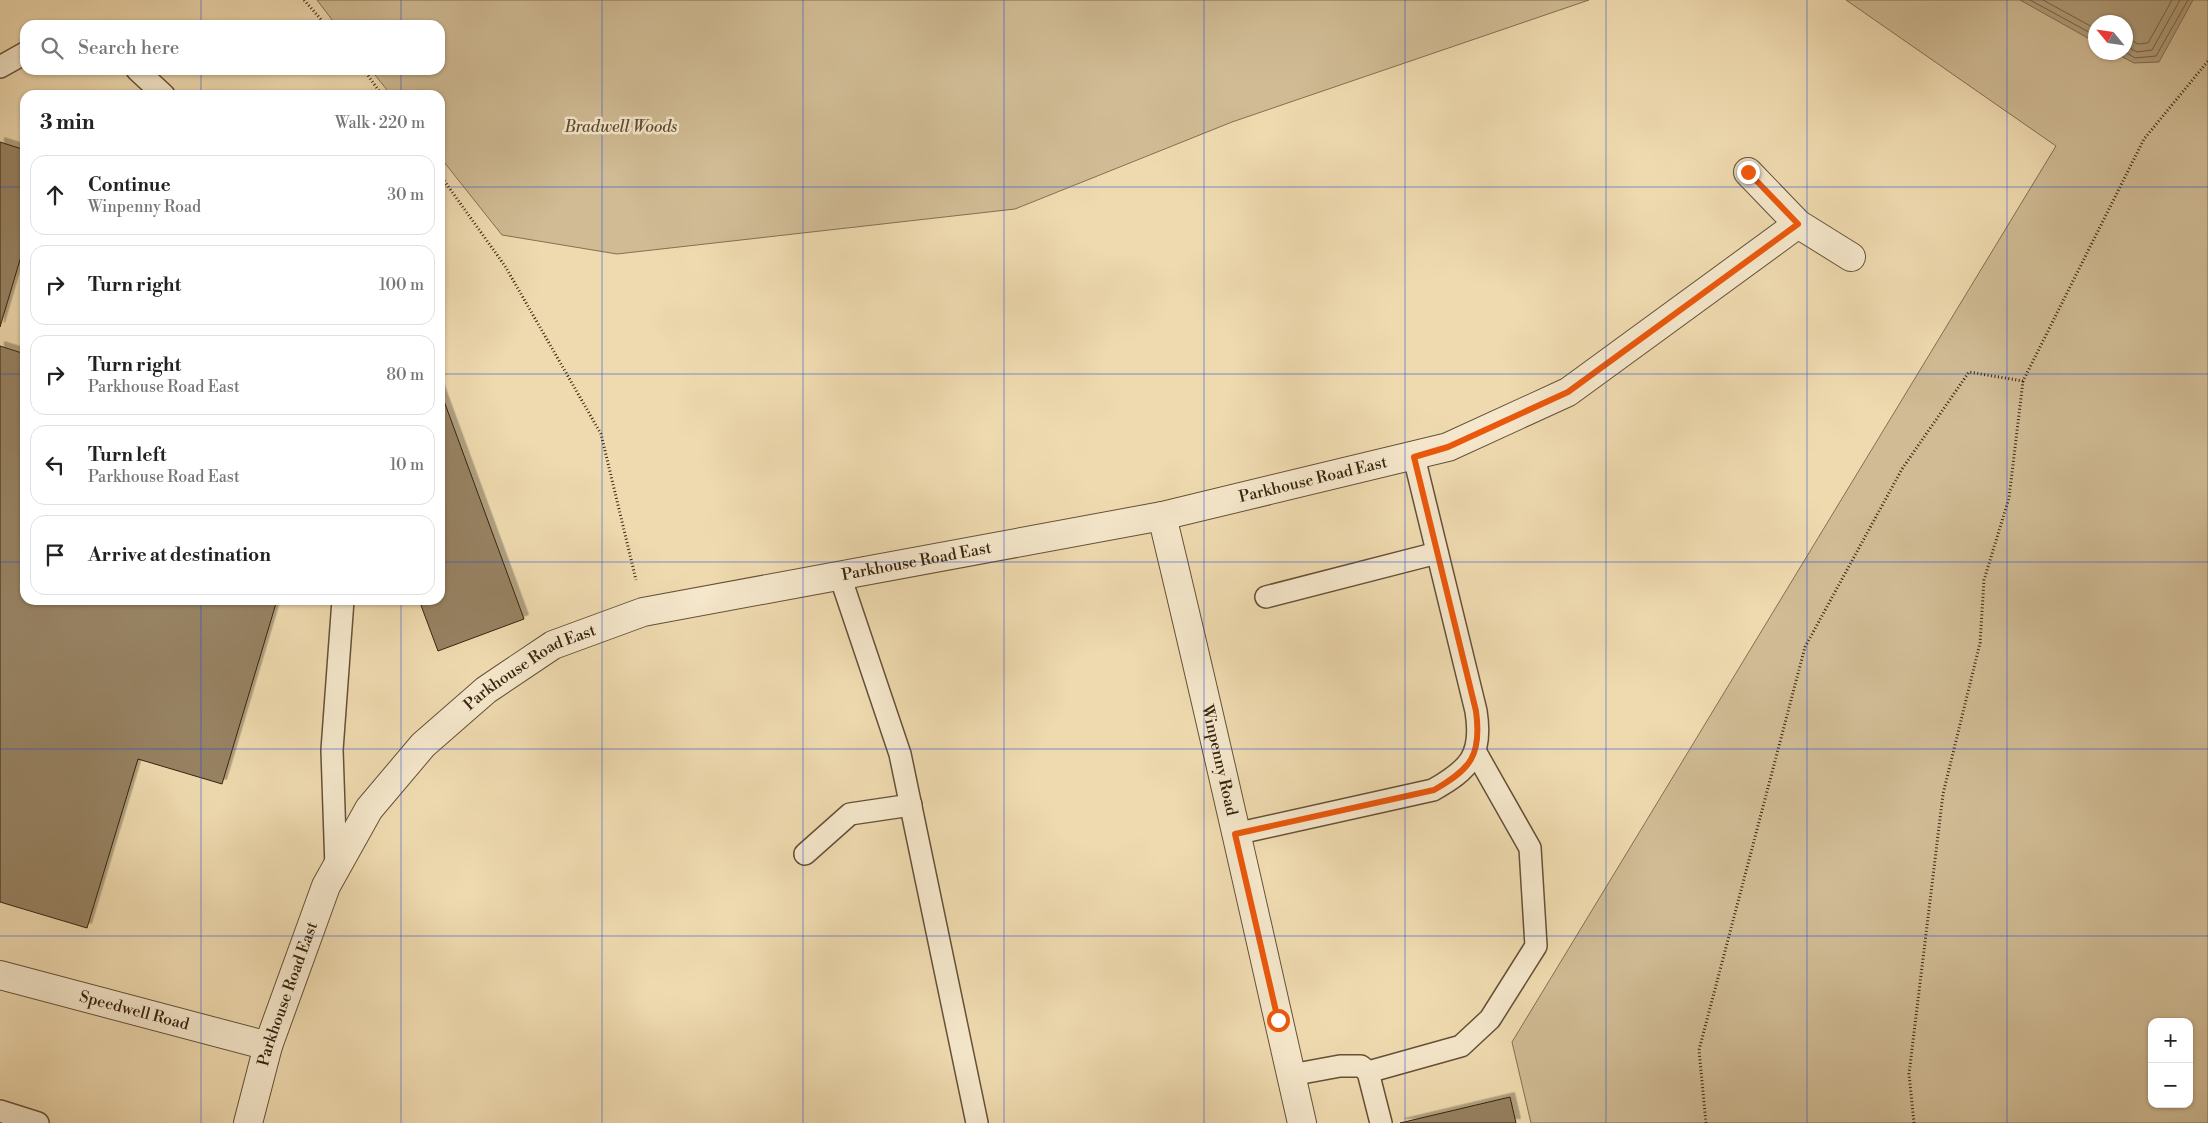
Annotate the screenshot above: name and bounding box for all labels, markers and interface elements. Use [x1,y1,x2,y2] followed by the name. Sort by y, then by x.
[2088,15,2133,60] north arrow
[20,20,445,75] search box
[38,34,66,62] icon: search
[78,36,179,60] text: Search here
[40,110,95,136] text: 3 min
[335,113,425,133] text: Walk · 220 m
[564,117,677,137] park label: Bradwell Woods
[1737,161,1760,184] route end
[88,173,171,197] text: Continue
[41,181,69,209] icon: ahead
[387,185,424,205] text: 30 m
[88,197,201,217] text: Winpenny Road
[41,271,69,299] icon: right
[88,273,181,297] text: Turn right
[379,275,424,295] text: 100 m
[88,353,181,377] text: Turn right
[41,361,69,389] icon: right
[386,365,424,385] text: 80 m
[88,377,240,397] text: Parkhouse Road East
[88,443,167,467] text: Turn left
[41,451,69,479] icon: left
[1237,452,1389,507] street label: Parkhouse Road East
[390,455,424,475] text: 10 m
[88,467,240,487] text: Parkhouse Road East
[840,538,993,585] street label: Parkhouse Road East
[41,541,69,569] icon: arrive
[88,543,271,567] text: Arrive at destination
[460,620,599,715] street label: Parkhouse Road East
[1197,702,1242,818] street label: Winpenny Road
[253,919,322,1068] street label: Parkhouse Road East
[77,986,191,1035] street label: Speedwell Road
[1267,1009,1290,1032] route start
[2148,1018,2193,1108] map controls
[2148,1018,2193,1063] button: +
[2148,1063,2193,1108] button: −

